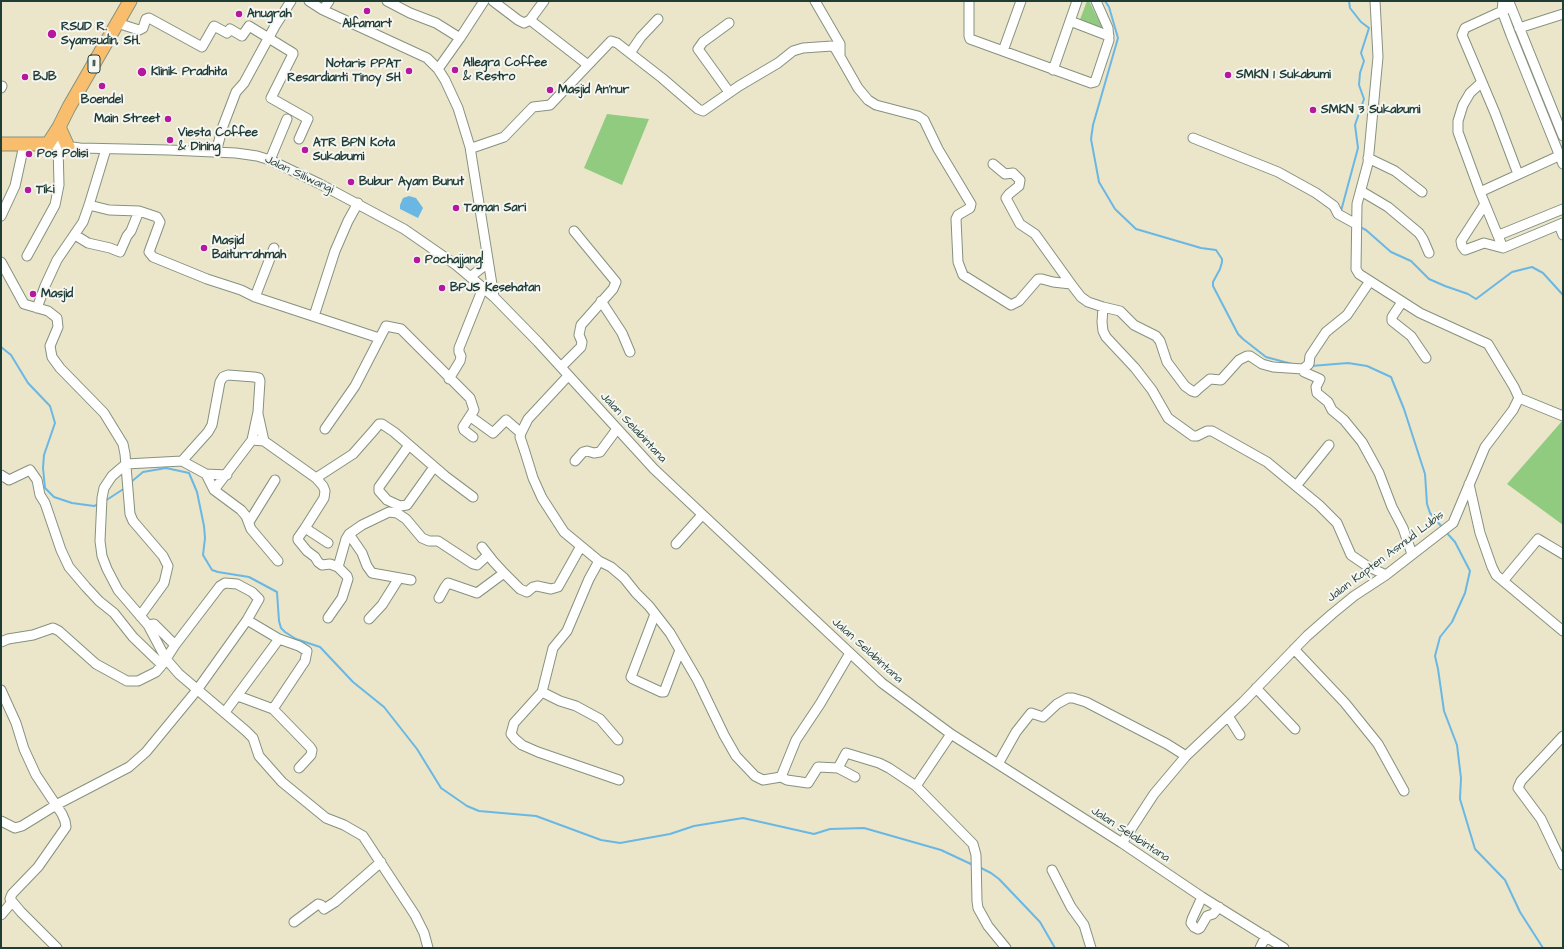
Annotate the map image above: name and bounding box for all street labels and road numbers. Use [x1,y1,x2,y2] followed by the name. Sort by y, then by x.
[88,55,100,73] road number: 11
[262,153,336,197] street label: Jalan Siliwangi
[597,390,669,466] street label: Jalan Selabintana
[1325,508,1447,606] street label: Jalan Kapten Asmud Lubis
[828,615,906,687] street label: Jalan Selabintana
[1088,804,1172,866] street label: Jalan Selabintana

